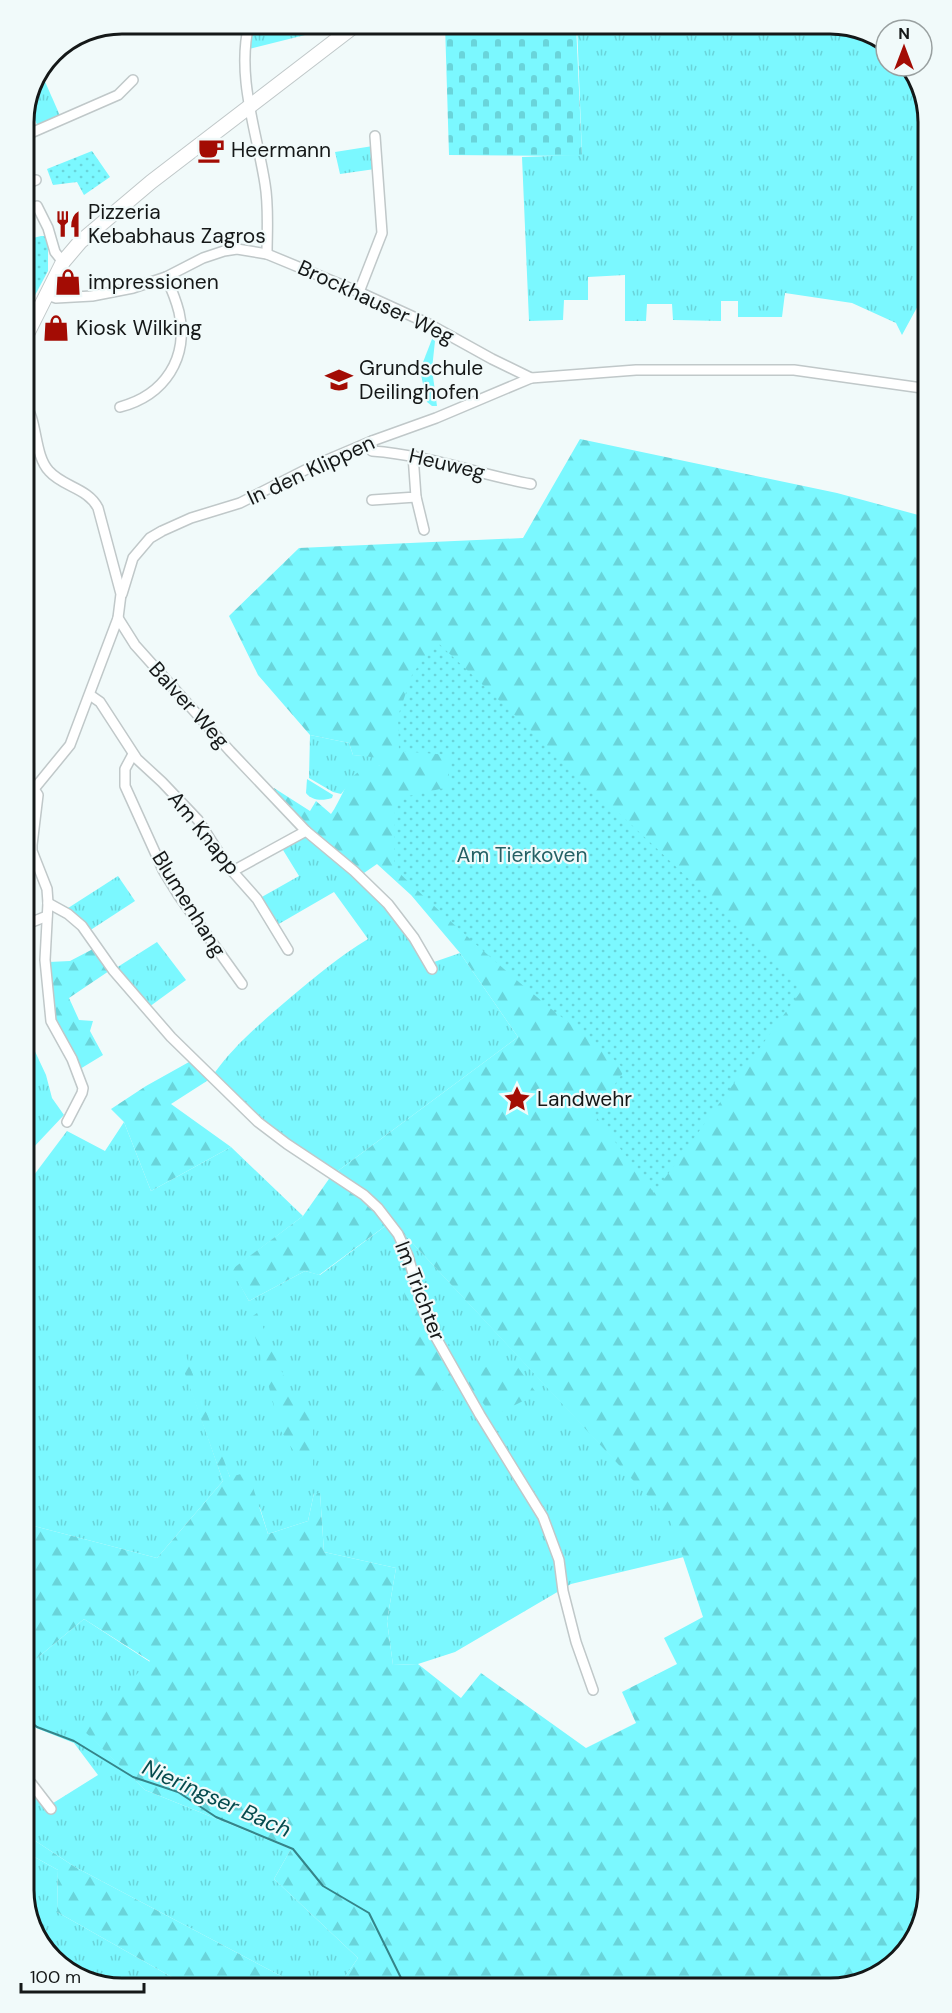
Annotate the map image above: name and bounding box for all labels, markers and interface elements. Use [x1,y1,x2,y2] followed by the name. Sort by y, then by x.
[874,18,934,78] north arrow
[898,23,910,44] text: N
[196,135,226,165] cafe icon: Heermann
[231,136,331,164] place label: Heermann
[88,198,266,250] place label: Pizzeria Kebabhaus Zagros
[53,209,83,239] restaurant icon: Pizzeria Kebabhaus Zagros
[293,254,459,351] street label: Brockhauser Weg
[53,267,83,297] shop icon: impressionen
[88,268,219,296] place label: impressionen
[41,313,71,343] shop icon: Kiosk Wilking
[76,314,202,342] place label: Kiosk Wilking
[359,354,483,406] place label: Grundschule Deilinghofen
[324,365,354,395] school or university icon: Grundschule Deilinghofen
[243,428,379,512] street label: In den Klippen
[406,442,488,486] street label: Heuweg
[143,656,236,754] street label: Balver Weg
[162,785,246,881] street label: Am Knapp
[456,841,588,869] park label: Am Tierkoven
[146,846,233,962] street label: Blumenhang
[502,1084,532,1114] place icon: Landwehr
[537,1085,632,1113] place label: Landwehr
[388,1237,452,1345] street label: Im Trichter
[138,1753,296,1844] water label: Nieringser Bach
[21,1956,144,1994] scale bar
[30,1965,81,1989] text: 100 m

